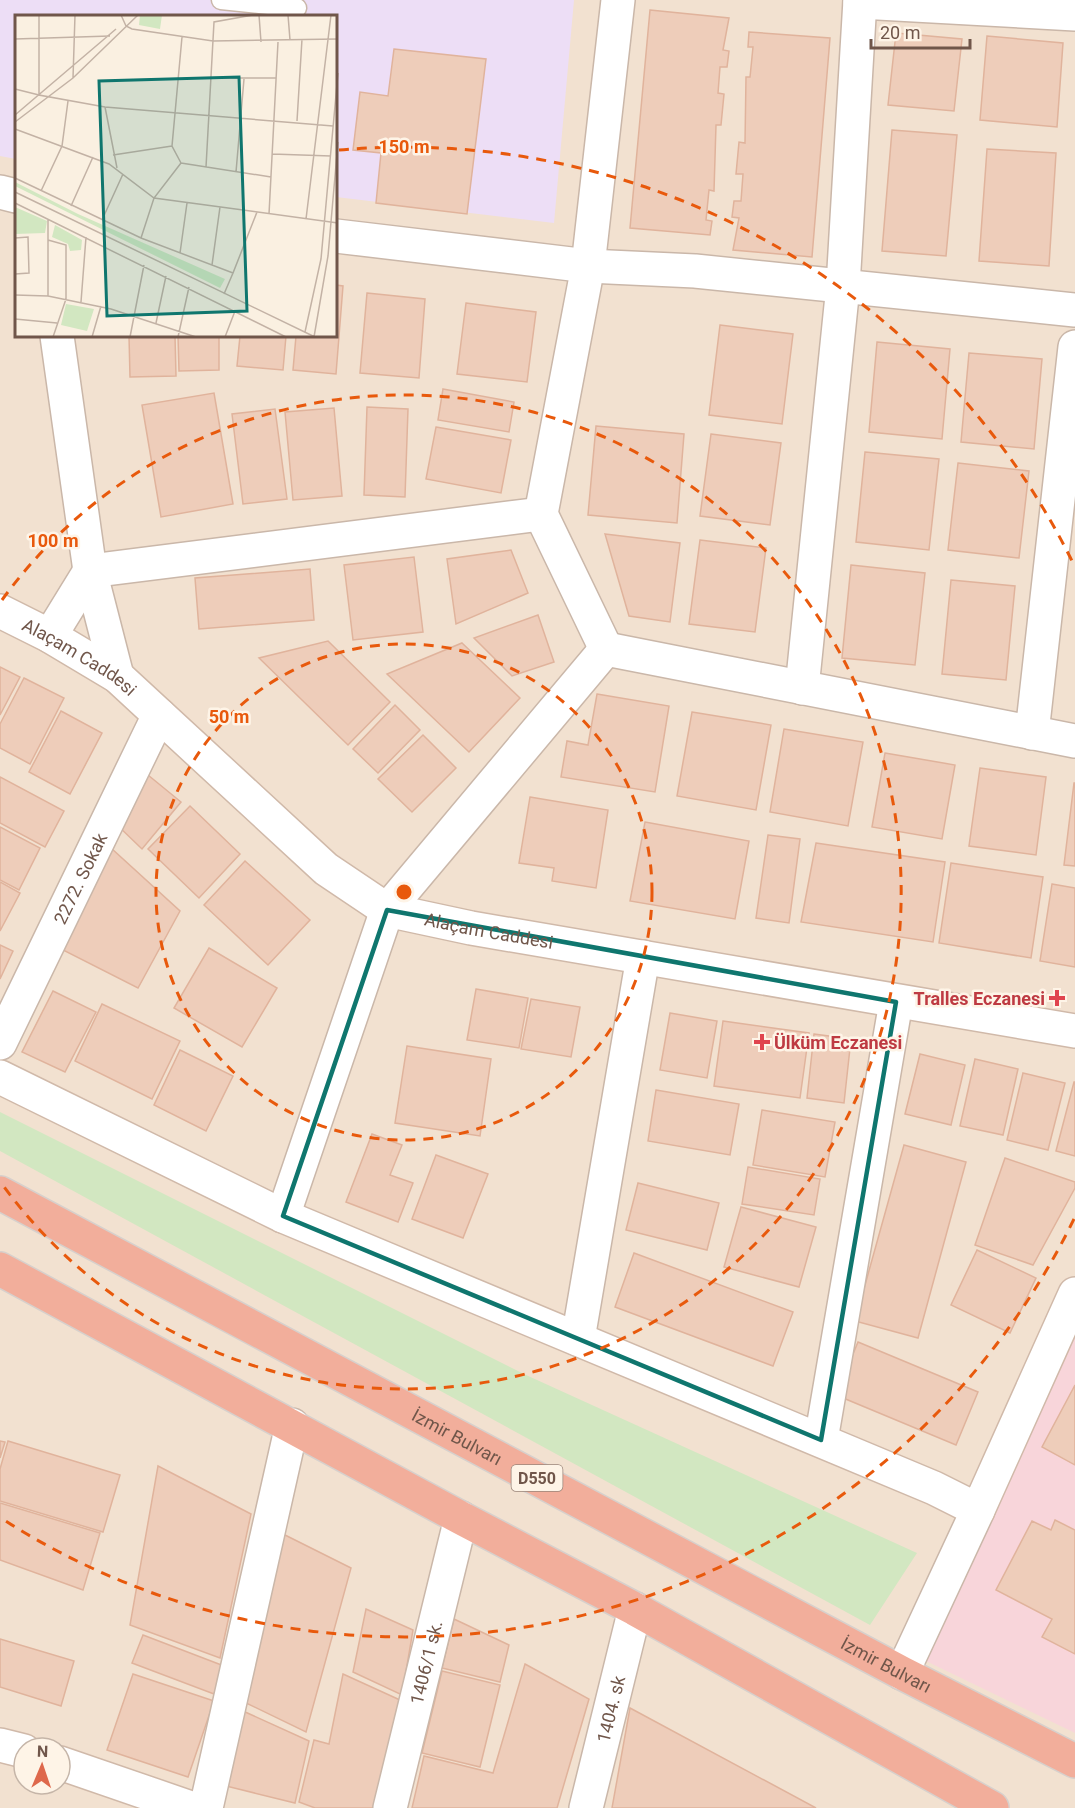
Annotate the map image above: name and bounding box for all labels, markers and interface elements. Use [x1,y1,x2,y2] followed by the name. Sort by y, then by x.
[871,12,970,50] scale bar
[15,15,338,338] inset map
[880,22,920,43] text: 20 m
[378,136,430,157] text: 150 m
[27,530,79,551] text: 100 m
[19,614,141,700] street label: Alaçam Caddesi
[209,706,249,727] text: 50 m
[49,829,111,927] street label: 2272. Sokak
[394,882,414,902] centre of rings
[423,908,555,952] street label: Alaçam Caddesi
[914,988,1045,1009] place label: Tralles Eczanesi
[1050,991,1064,1005] marker: Tralles Eczanesi
[774,1032,902,1053] place label: Ülküm Eczanesi
[755,1035,769,1049] marker: Ülküm Eczanesi
[409,1404,506,1469] street label: İzmir Bulvarı
[512,1465,562,1491] road number: D550
[405,1618,446,1706] street label: 1406/1 sk.
[838,1632,935,1697] street label: İzmir Bulvarı
[592,1673,629,1745] street label: 1404. sk
[12,1736,72,1796] north arrow
[37,1742,48,1761] text: N

